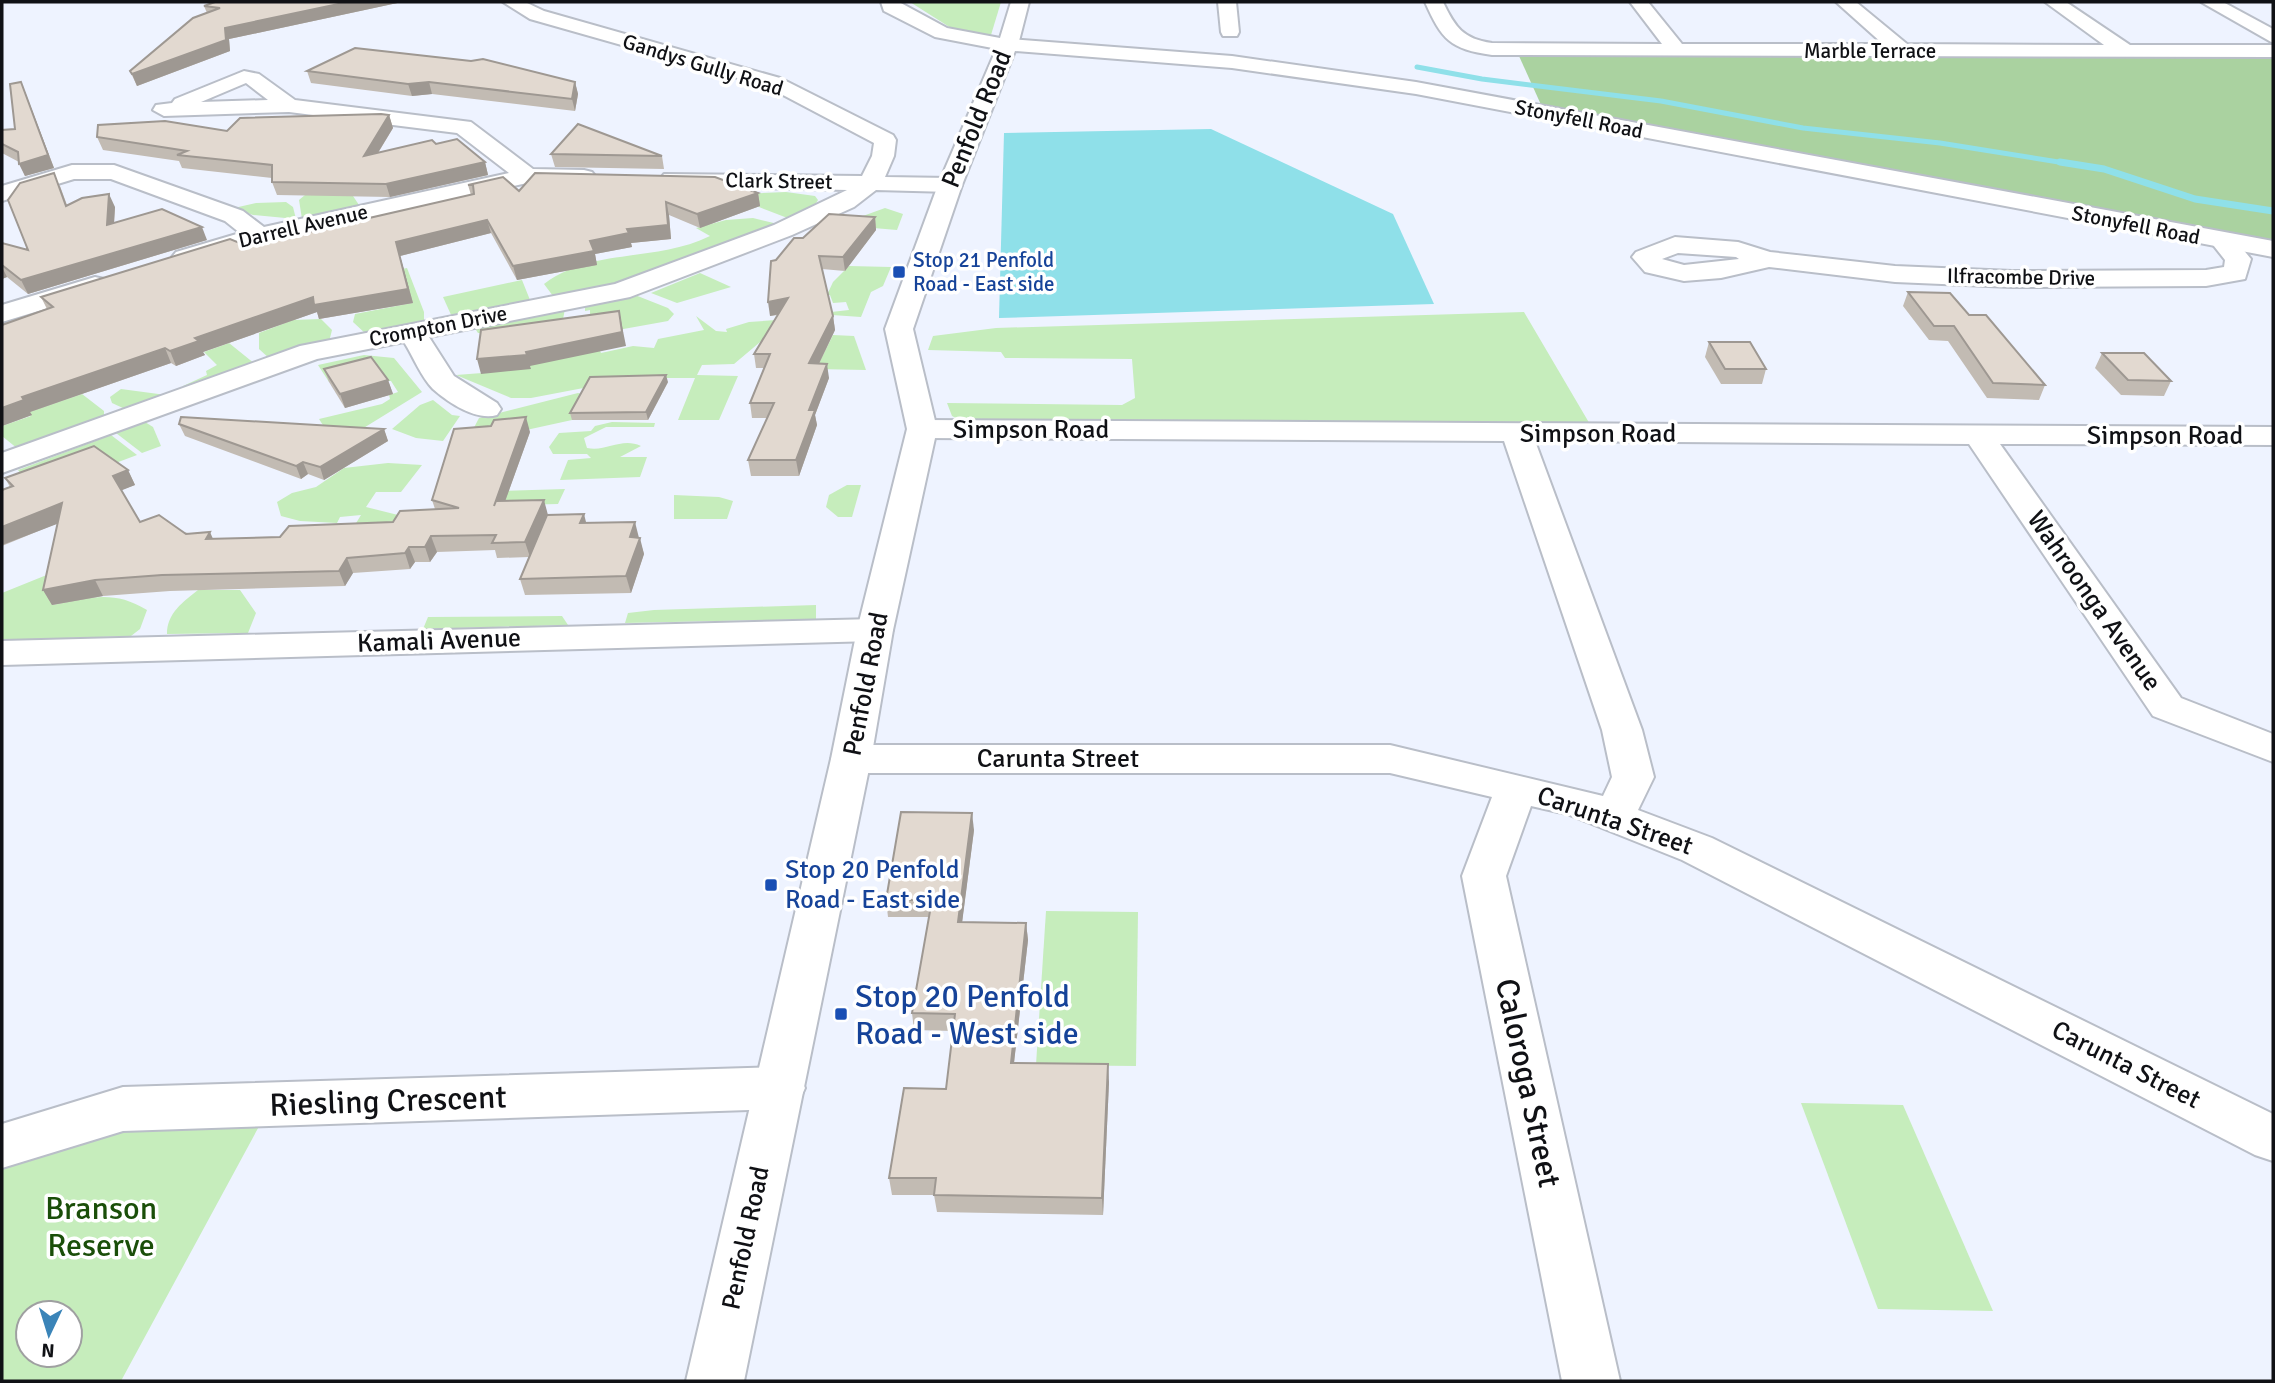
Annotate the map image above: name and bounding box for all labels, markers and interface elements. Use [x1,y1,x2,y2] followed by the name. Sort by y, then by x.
[620,28,786,102] street label: Gandys Gully Road
[1804,38,1936,64] street label: Marble Terrace
[935,45,1019,193] street label: Penfold Road
[1513,94,1645,144] street label: Stonyfell Road
[725,167,833,195] street label: Clark Street
[236,198,370,254] street label: Darrell Avenue
[2070,200,2202,250] street label: Stonyfell Road
[913,247,1055,297] place label: Stop 21 Penfold Road - East side
[1947,263,2095,291] street label: Ilfracombe Drive
[891,264,907,280] marker: Stop 21 Penfold Road - East side
[367,300,509,352] street label: Crompton Drive
[953,414,1109,446] street label: Simpson Road
[1520,418,1676,450] street label: Simpson Road
[2087,420,2243,452] street label: Simpson Road
[2020,505,2168,697] street label: Wahroonga Avenue
[836,609,896,759] street label: Penfold Road
[356,622,522,660] street label: Kamali Avenue
[977,743,1139,775] street label: Carunta Street
[1533,779,1697,863] street label: Carunta Street
[785,854,960,916] place label: Stop 20 Penfold Road - East side
[763,877,779,893] marker: Stop 20 Penfold Road - East side
[1487,975,1569,1191] street label: Caloroga Street
[855,977,1079,1053] place label: Stop 20 Penfold Road - West side
[833,1006,849,1022] marker: Stop 20 Penfold Road - West side
[2046,1014,2206,1116] street label: Carunta Street
[269,1077,507,1125] street label: Riesling Crescent
[715,1163,777,1313] street label: Penfold Road
[45,1189,157,1265] park label: Branson Reserve
[14,1299,84,1369] north arrow
[40,1338,55,1362] text: N

